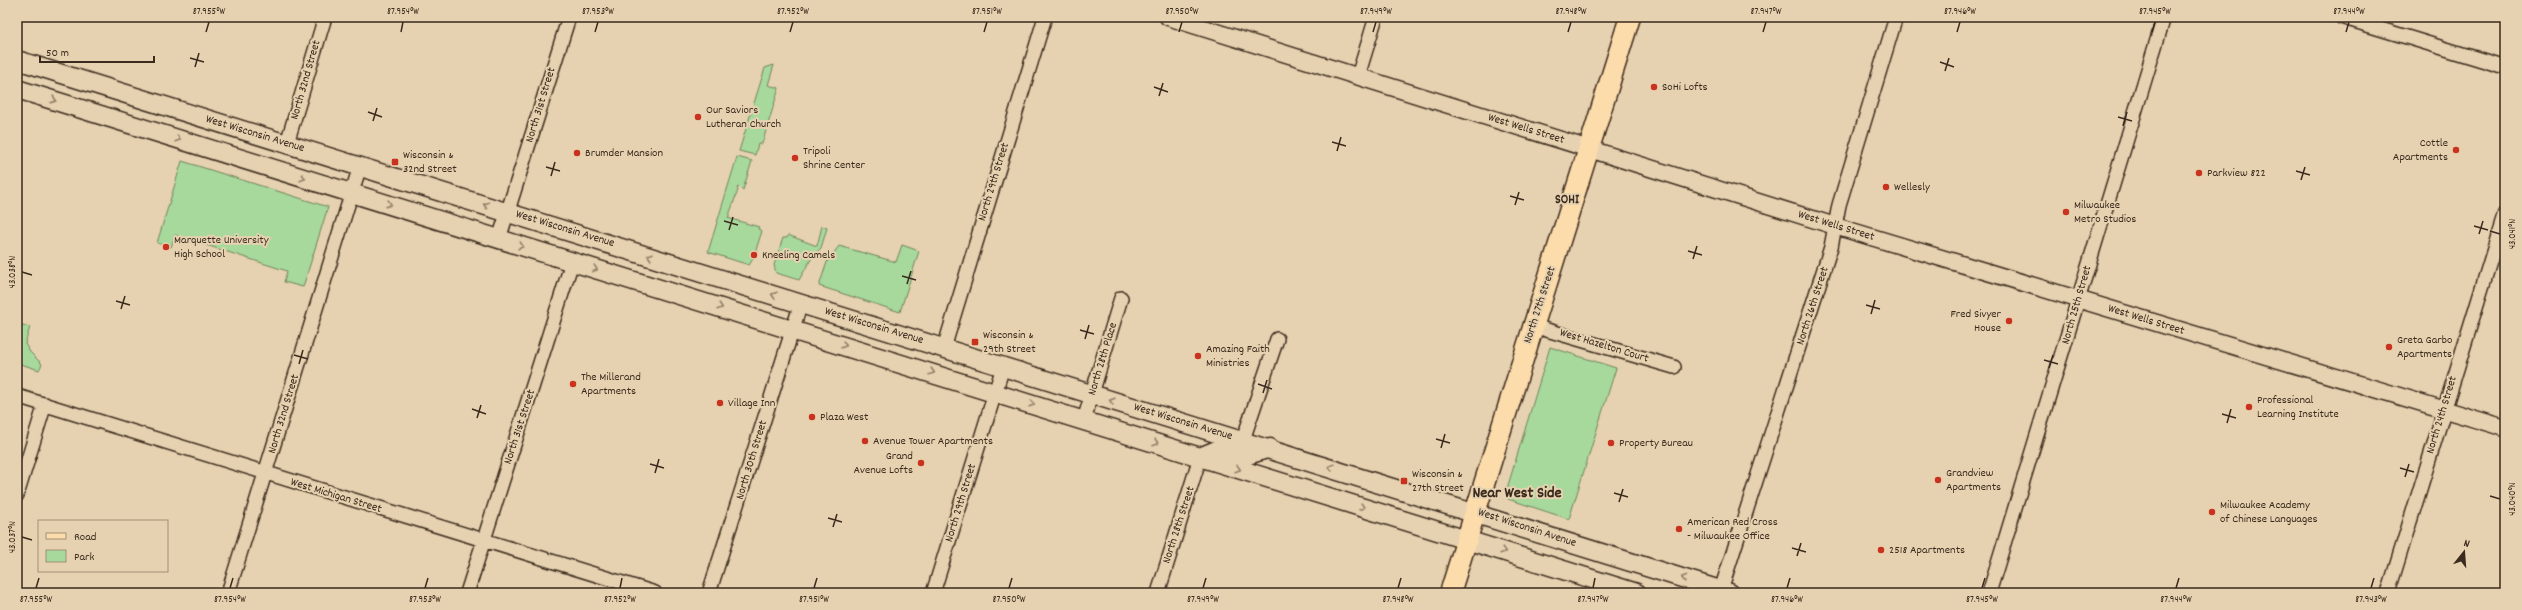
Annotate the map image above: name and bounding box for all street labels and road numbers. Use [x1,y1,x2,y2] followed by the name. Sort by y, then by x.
[287,38,326,122] street label: North 32nd Street
[522,65,561,145] street label: North 31st Street
[1486,109,1567,149] street label: West Wells Street
[203,111,307,157] street label: West Wisconsin Avenue
[974,140,1014,223] street label: North 29th Street
[513,206,617,252] street label: West Wisconsin Avenue
[1796,206,1877,246] street label: West Wells Street
[2058,263,2096,346] street label: North 25th Street
[1520,264,1561,346] street label: North 27th Street
[1792,264,1834,347] street label: North 26th Street
[2106,300,2187,340] street label: West Wells Street
[822,303,926,349] street label: West Wisconsin Avenue
[1084,321,1122,397] street label: North 28th Place
[1557,324,1651,368] street label: West Hazelton Court
[264,372,304,456] street label: North 32nd Street
[2422,374,2462,456] street label: North 24th Street
[500,387,540,467] street label: North 31st Street
[1131,399,1235,445] street label: West Wisconsin Avenue
[732,418,772,502] street label: North 30th Street
[941,461,981,544] street label: North 29th Street
[288,474,384,518] street label: West Michigan Street
[1159,484,1200,566] street label: North 28th Street
[1476,504,1578,552] street label: West Wisconsin Avenue

